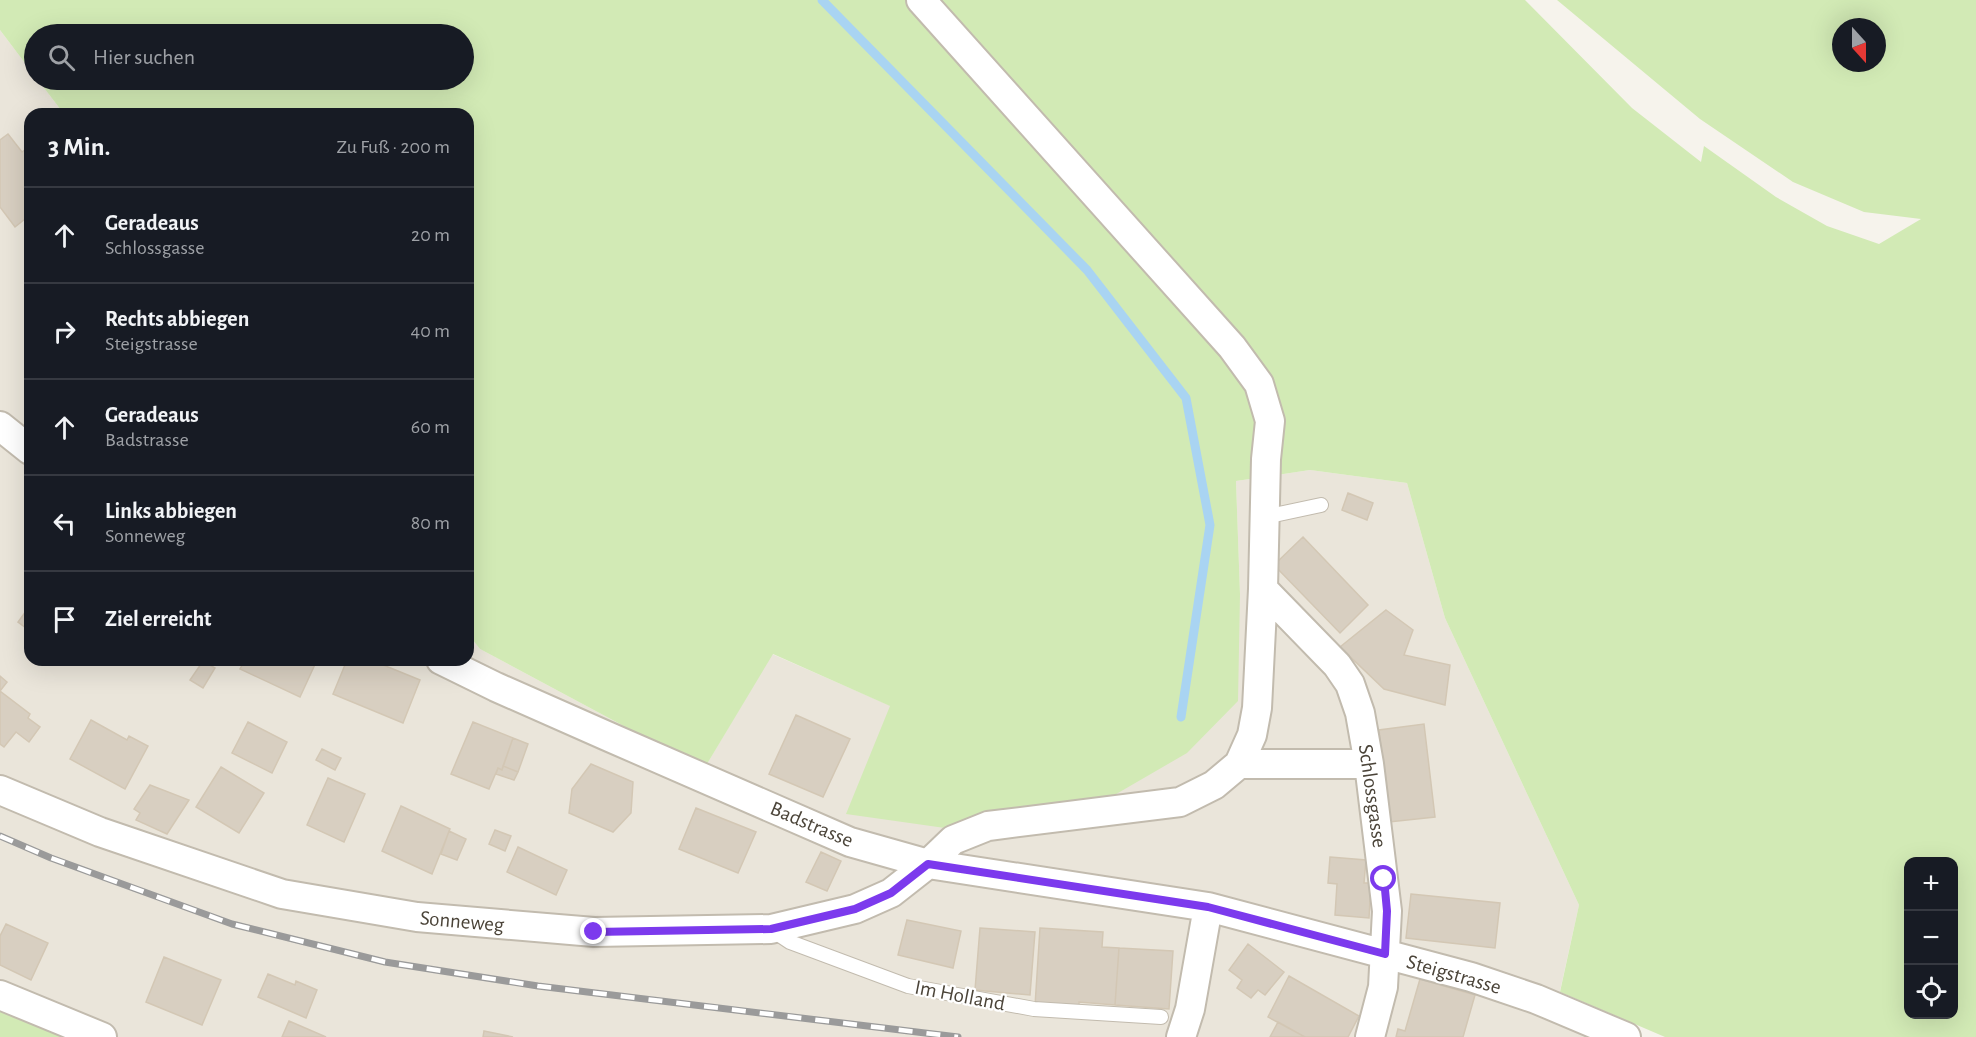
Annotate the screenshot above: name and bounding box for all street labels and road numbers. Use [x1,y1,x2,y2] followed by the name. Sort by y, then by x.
[1355,743,1390,849] street label: Schlossgasse
[767,798,856,851] street label: Badstrasse
[419,907,506,936] street label: Sonneweg
[1404,951,1504,998] street label: Steigstrasse
[913,976,1007,1015] street label: Im Holland

